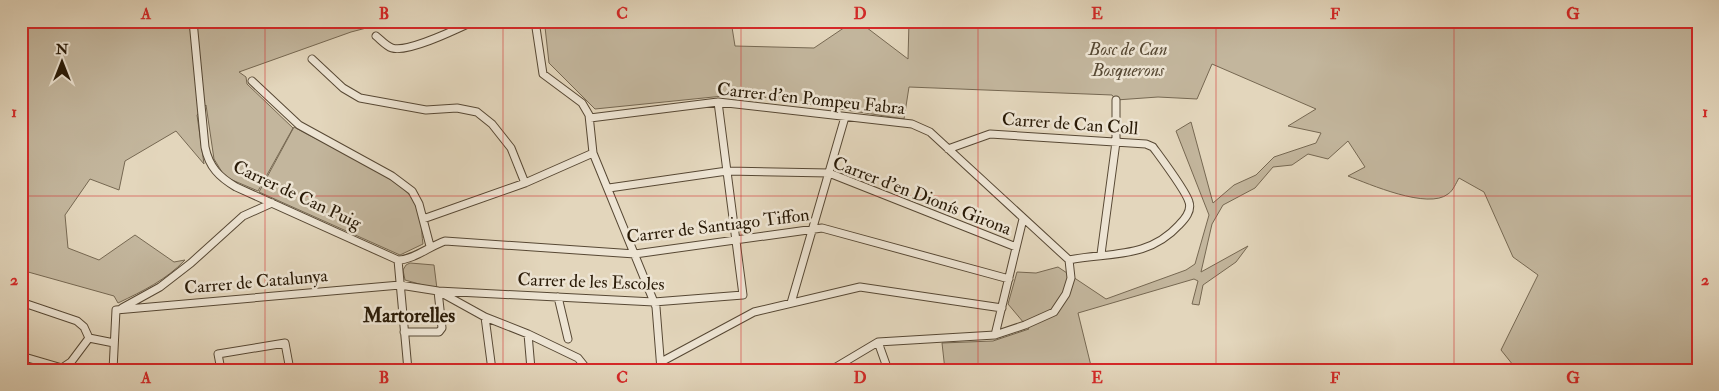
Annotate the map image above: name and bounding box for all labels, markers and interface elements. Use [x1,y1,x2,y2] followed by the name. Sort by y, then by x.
[140,4,152,24] text: A
[379,4,389,24] text: B
[616,4,628,24] text: C
[853,4,867,24] text: D
[1091,4,1103,24] text: E
[1330,4,1340,24] text: F
[1566,4,1580,24] text: G
[38,38,88,88] north arrow
[1088,38,1167,82] park label: Bosc de Can Bosquerons
[55,41,69,58] text: N
[716,78,907,120] street label: Carrer d'en Pompeu Fabra
[11,102,17,122] text: 1
[1702,102,1708,122] text: 1
[1001,108,1139,140] street label: Carrer de Can Coll
[829,151,1015,241] street label: Carrer d'en Dionís Girona
[229,155,366,235] street label: Carrer de Can Puig
[625,203,811,249] street label: Carrer de Santiago Tiffon
[183,264,329,300] street label: Carrer de Catalunya
[517,268,665,296] street label: Carrer de les Escoles
[10,270,18,290] text: 2
[1701,270,1709,290] text: 2
[362,303,455,328] district label: Martorelles
[140,368,152,388] text: A
[379,368,389,388] text: B
[616,368,628,388] text: C
[853,368,867,388] text: D
[1091,368,1103,388] text: E
[1330,368,1340,388] text: F
[1566,368,1580,388] text: G

